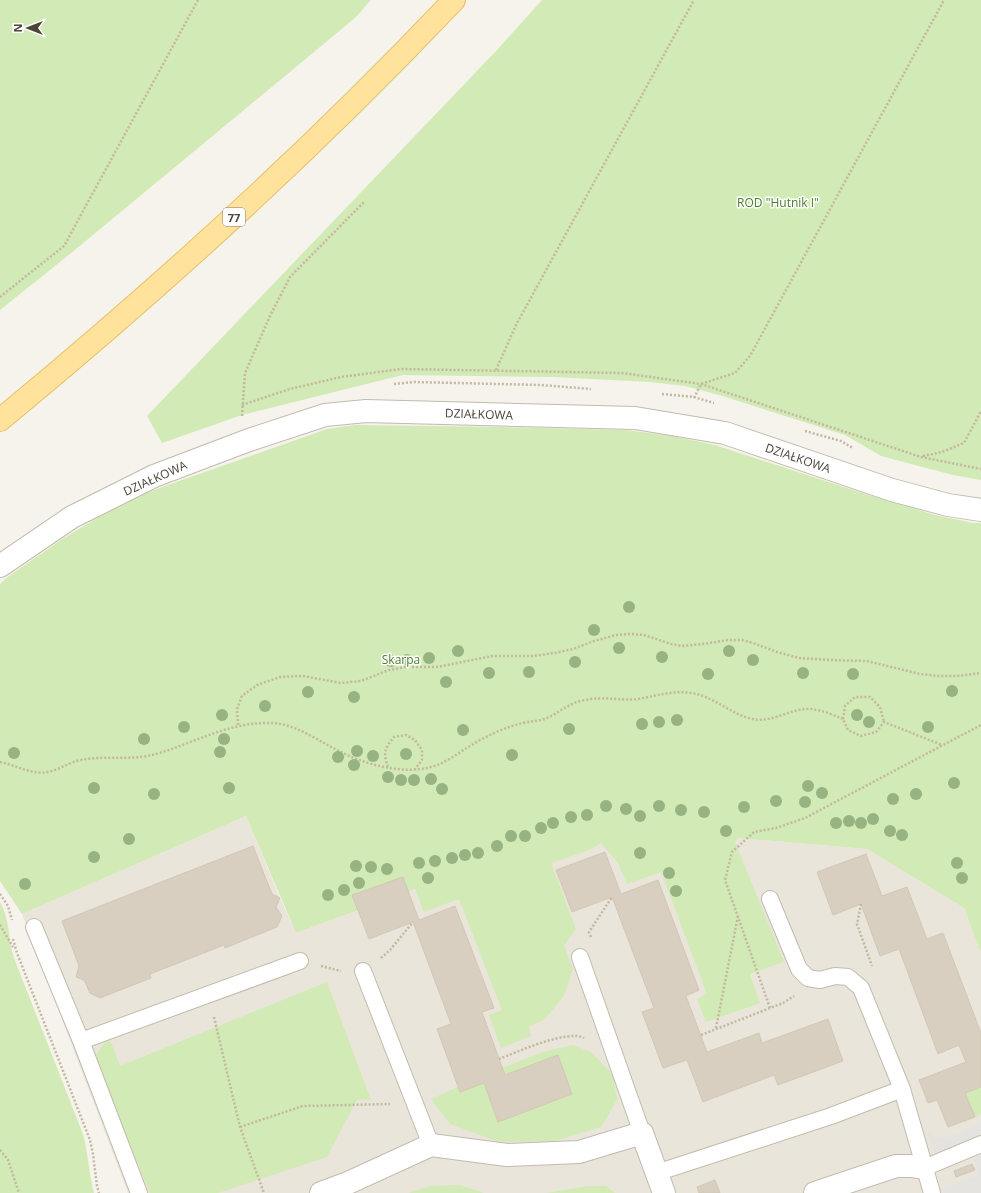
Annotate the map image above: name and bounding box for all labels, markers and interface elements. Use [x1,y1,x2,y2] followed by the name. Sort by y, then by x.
[8,8,48,48] north arrow
[10,24,25,32] text: N
[737,194,819,211] park label: ROD "Hutnik I"
[223,208,245,226] road number: 77
[445,404,514,424] street label: DZIAŁKOWA
[763,439,833,477] street label: DZIAŁKOWA
[120,456,190,500] street label: DZIAŁKOWA
[382,651,420,668] park label: Skarpa

